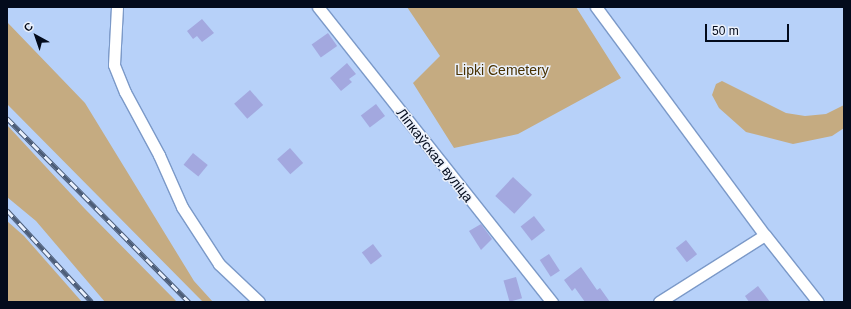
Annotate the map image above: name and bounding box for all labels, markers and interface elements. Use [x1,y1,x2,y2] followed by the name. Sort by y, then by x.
[16,16,56,56] north arrow
[707,16,791,42] scale bar
[21,20,35,34] text: С
[712,24,739,38] text: 50 m
[455,62,549,78] park label: Lipki Cemetery
[393,105,477,205] street label: Ліпкаўская вуліца

